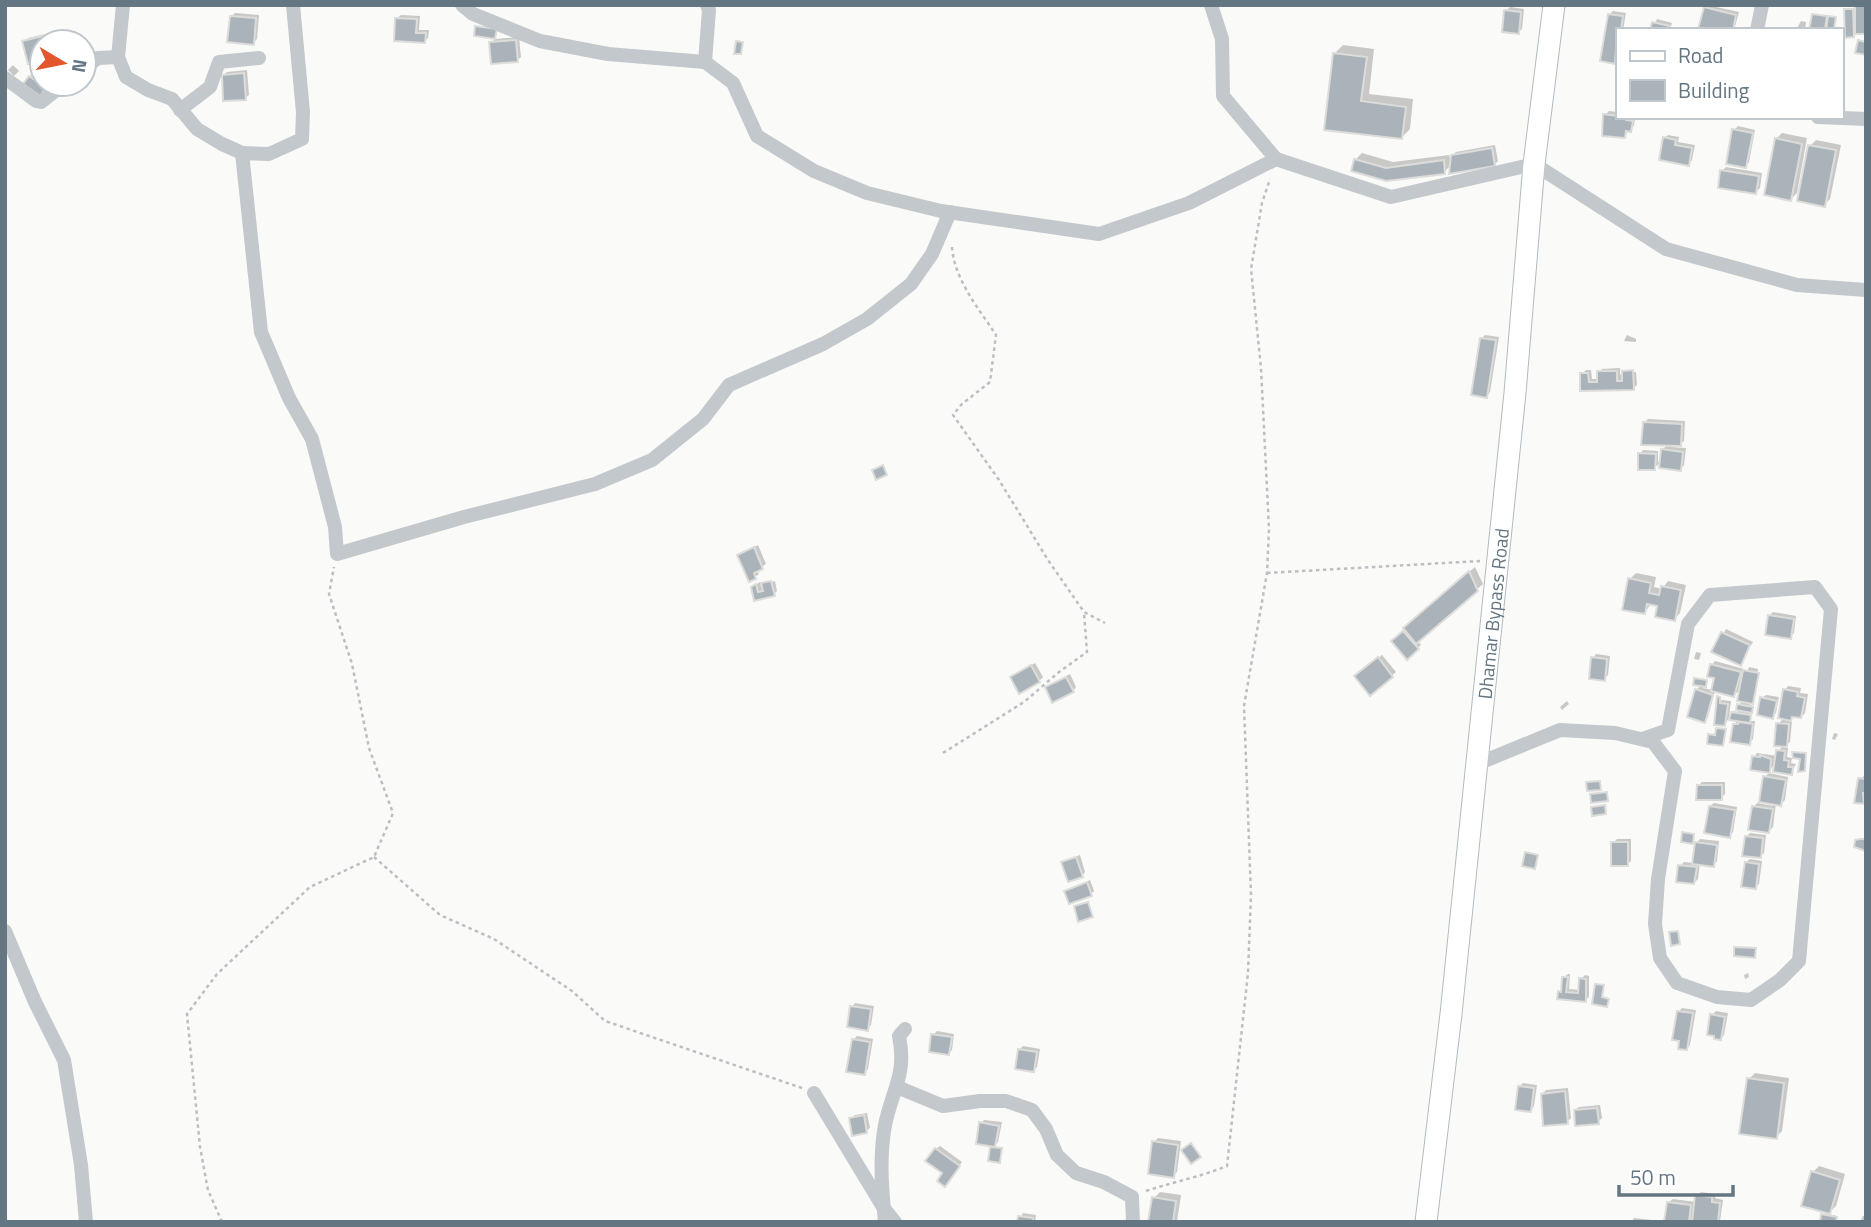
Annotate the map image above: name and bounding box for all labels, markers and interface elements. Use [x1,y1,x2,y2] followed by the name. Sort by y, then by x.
[28,28,98,98] north arrow
[1616,28,1843,119] legend
[1678,39,1723,71] text: Road
[65,57,96,75] text: N
[1678,74,1750,106] text: Building
[1469,527,1515,700] street label: Dhamar Bypass Road
[1619,1154,1733,1198] scale bar
[1630,1161,1676,1193] text: 50 m

